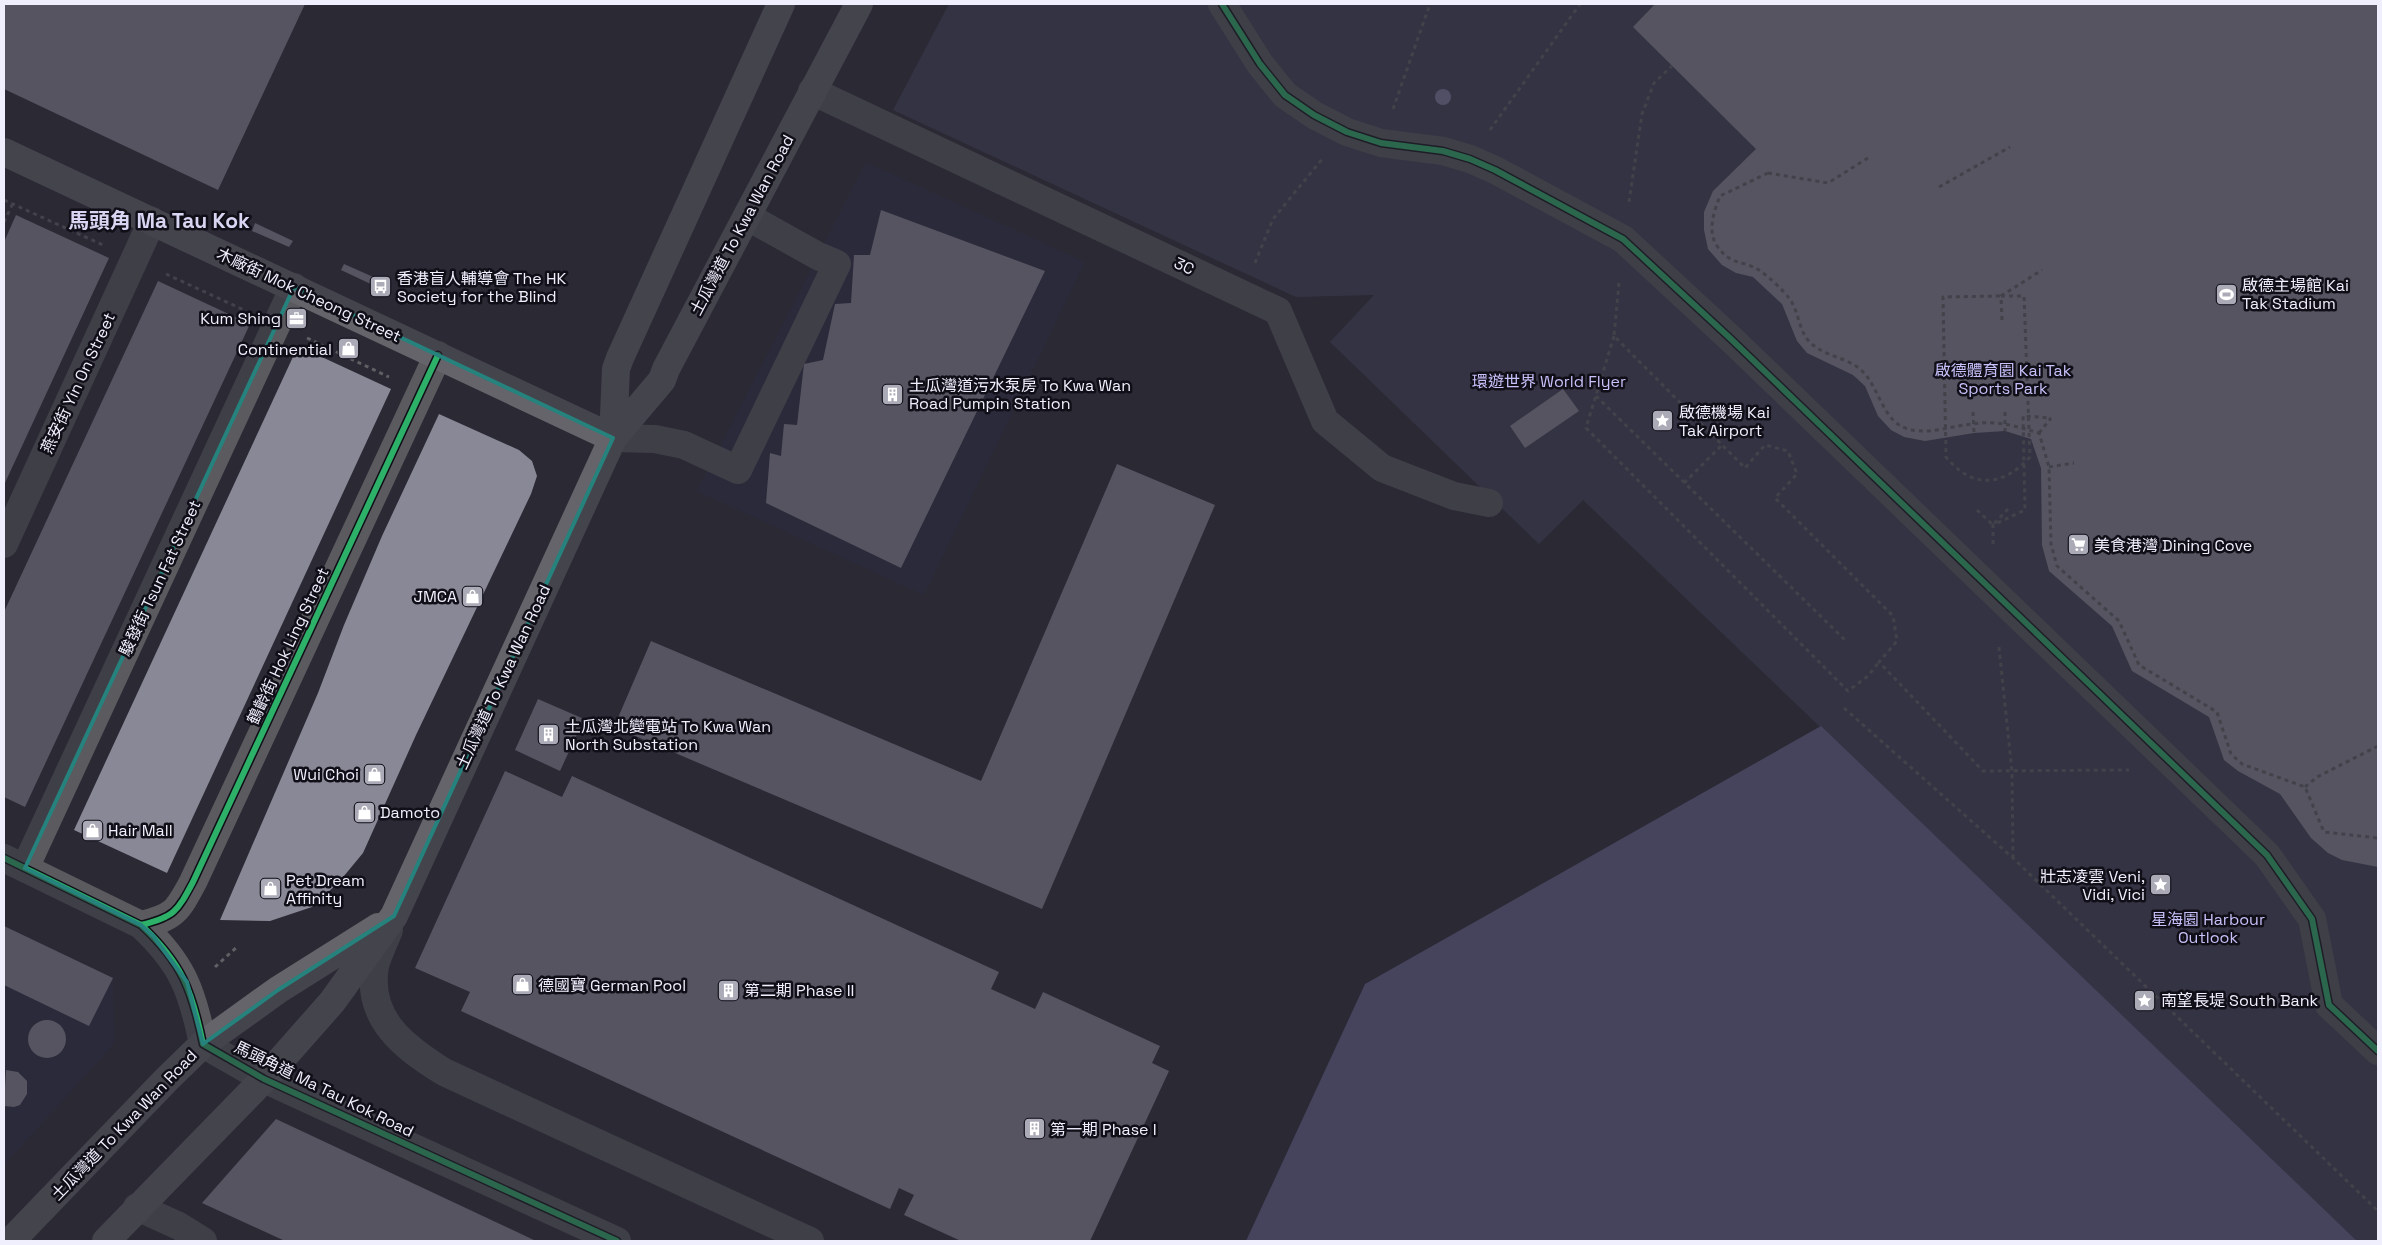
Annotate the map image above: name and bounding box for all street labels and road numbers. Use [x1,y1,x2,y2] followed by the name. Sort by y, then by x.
[685,131,799,319] street label: 土瓜灣道 To Kwa Wan Road
[213,243,405,347] street label: 木廠街 Mok Cheong Street
[1171,252,1197,280] street label: 3C
[36,309,120,457] street label: 燕安街 Yin On Street
[115,497,205,659] street label: 駿發街 Tsun Fat Street
[242,564,334,728] street label: 鶴齡街 Hok Ling Street
[451,581,555,773] street label: 土瓜灣道 To Kwa Wan Road
[231,1036,417,1142] street label: 馬頭角道 Ma Tau Kok Road
[46,1045,202,1205] street label: 土瓜灣道 To Kwa Wan Road

